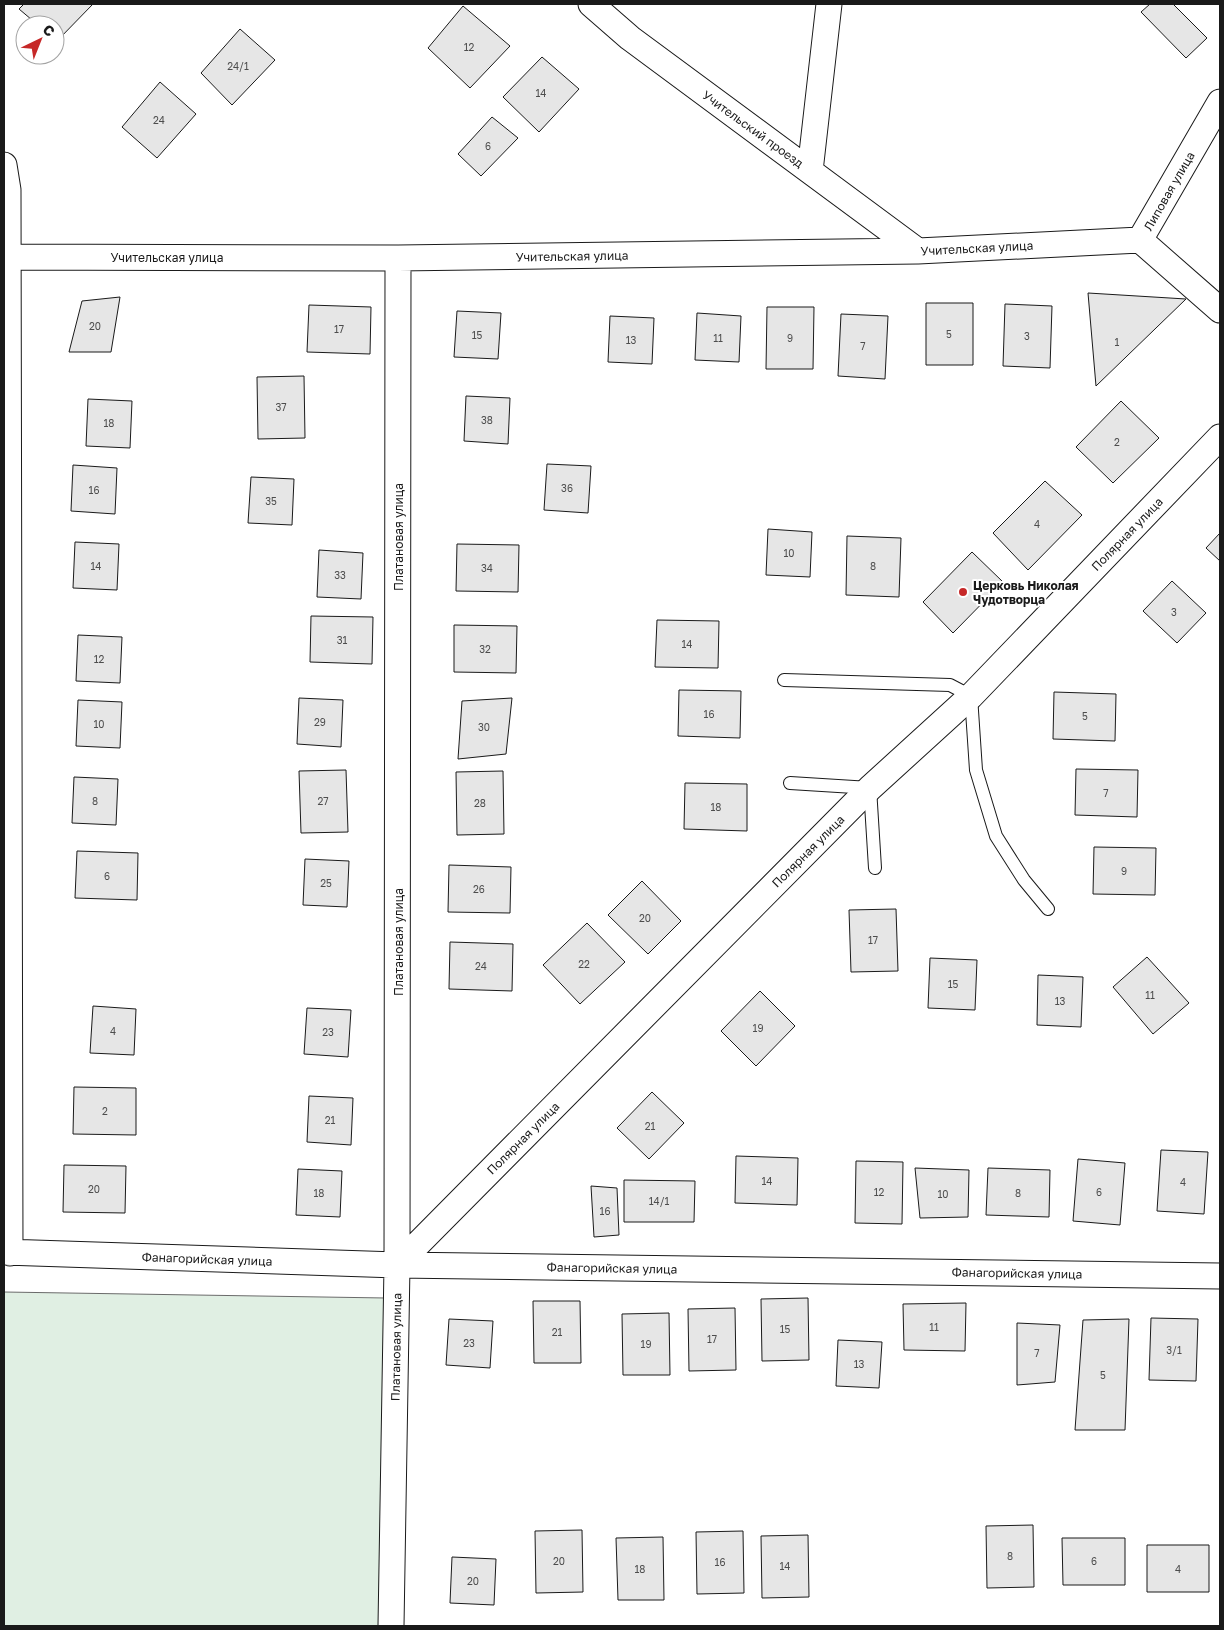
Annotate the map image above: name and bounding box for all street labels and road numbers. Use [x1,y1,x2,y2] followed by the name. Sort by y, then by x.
[700,87,806,171] street label: Учительский проезд
[1140,149,1198,233] street label: Липовая улица
[920,238,1034,258] street label: Учительская улица
[515,248,629,264] street label: Учительская улица
[111,250,223,265] street label: Учительская улица
[391,483,406,591] street label: Платановая улица
[1088,494,1166,574] street label: Полярная улица
[769,812,847,890] street label: Полярная улица
[391,888,406,996] street label: Платановая улица
[484,1099,562,1177] street label: Полярная улица
[141,1249,273,1269] street label: Фанагорийская улица
[546,1259,678,1277] street label: Фанагорийская улица
[951,1264,1083,1282] street label: Фанагорийская улица
[388,1293,404,1401] street label: Платановая улица

